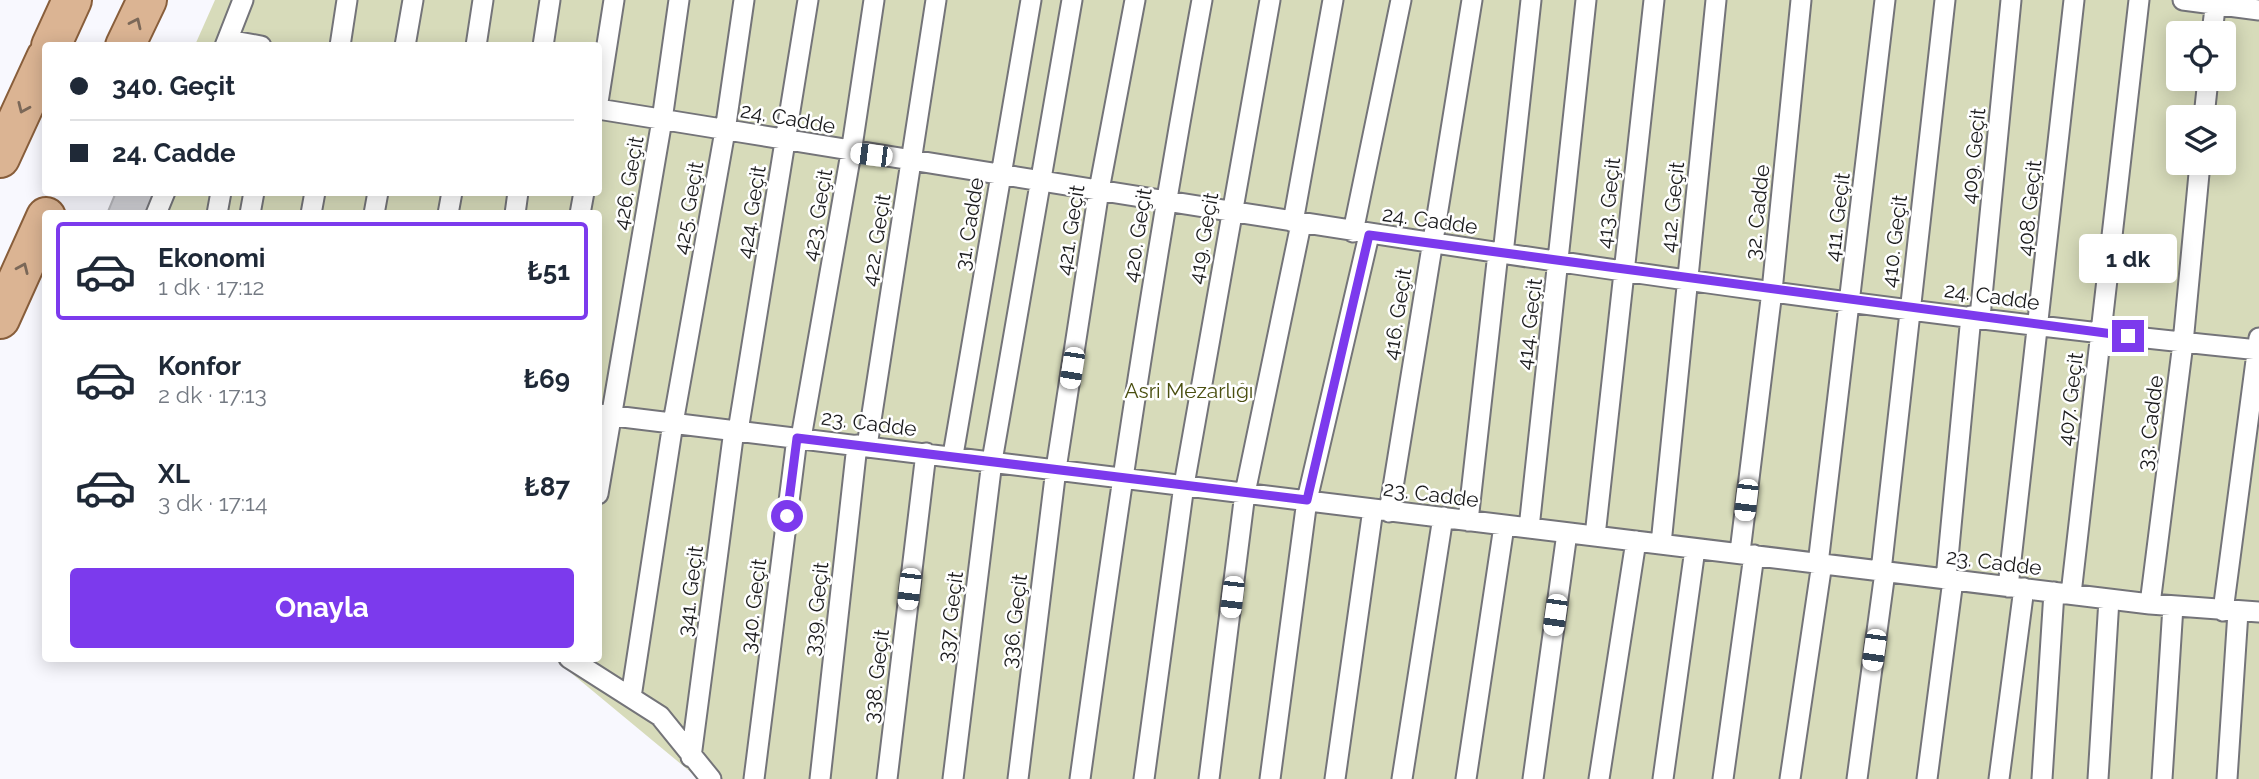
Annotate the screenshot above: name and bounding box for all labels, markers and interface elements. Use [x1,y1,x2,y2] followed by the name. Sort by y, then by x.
[128,18,142,30] one-way arrow
[2166,21,2236,175] map controls
[2166,21,2236,91] button: locate
[112,71,235,101] text: 340. Geçit
[739,97,837,139] street label: 24. Cadde
[17,101,31,113] one-way arrow
[2166,105,2236,175] button: layers
[1956,107,1990,205] street label: 409. Geçit
[607,134,649,232] street label: 426. Geçit
[112,138,235,168] text: 24. Cadde
[849,142,894,168] car
[1591,156,1625,250] street label: 413. Geçit
[2012,159,2046,257] street label: 408. Geçit
[668,160,708,256] street label: 425. Geçit
[1655,160,1689,254] street label: 412. Geçit
[1740,163,1774,261] street label: 32. Cadde
[731,164,771,260] street label: 424. Geçit
[797,167,837,263] street label: 423. Geçit
[1819,171,1855,263] street label: 411. Geçit
[949,176,989,272] street label: 31. Cadde
[1051,183,1089,277] street label: 421. Geçit
[1117,186,1157,284] street label: 420. Geçit
[1183,190,1223,286] street label: 419. Geçit
[856,192,896,288] street label: 422. Geçit
[1876,193,1912,289] street label: 410. Geçit
[1381,201,1479,239] street label: 24. Cadde
[2079,234,2177,284] callout: 1 dk
[74,240,137,303] icon: car
[158,243,266,273] text: Ekonomi
[2106,245,2150,272] text: 1 dk
[527,256,570,286] text: ₺51
[15,263,29,275] one-way arrow
[1377,266,1417,362] street label: 416. Geçit
[158,273,264,300] text: 1 dk · 17:12
[1511,277,1547,371] street label: 414. Geçit
[1943,277,2041,315] street label: 24. Cadde
[2112,320,2144,352] route end
[1059,346,1086,390] car
[74,348,137,411] icon: car
[158,351,241,381] text: Konfor
[2052,351,2088,447] street label: 407. Geçit
[523,364,570,394] text: ₺69
[2132,374,2168,472] street label: 33. Cadde
[1125,378,1253,403] park label: Asri Mezarlığı
[158,381,267,408] text: 2 dk · 17:13
[820,405,918,441] street label: 23. Cadde
[74,456,137,519] icon: car
[158,459,190,489] text: XL
[524,472,570,502] text: ₺87
[1382,476,1480,512] street label: 23. Cadde
[1734,478,1759,522] car
[158,489,267,516] text: 3 dk · 17:14
[771,500,803,532] route start
[672,544,708,638] street label: 341. Geçit
[1945,544,2043,580] street label: 23. Cadde
[735,557,771,655] street label: 340. Geçit
[799,561,833,657] street label: 339. Geçit
[897,567,922,611] car
[70,568,574,648] button: Onayla
[932,570,968,664] street label: 337. Geçit
[996,572,1032,670] street label: 336. Geçit
[1220,575,1245,619] car
[1542,593,1569,637] car
[858,627,894,725] street label: 338. Geçit
[1861,628,1888,672] car

